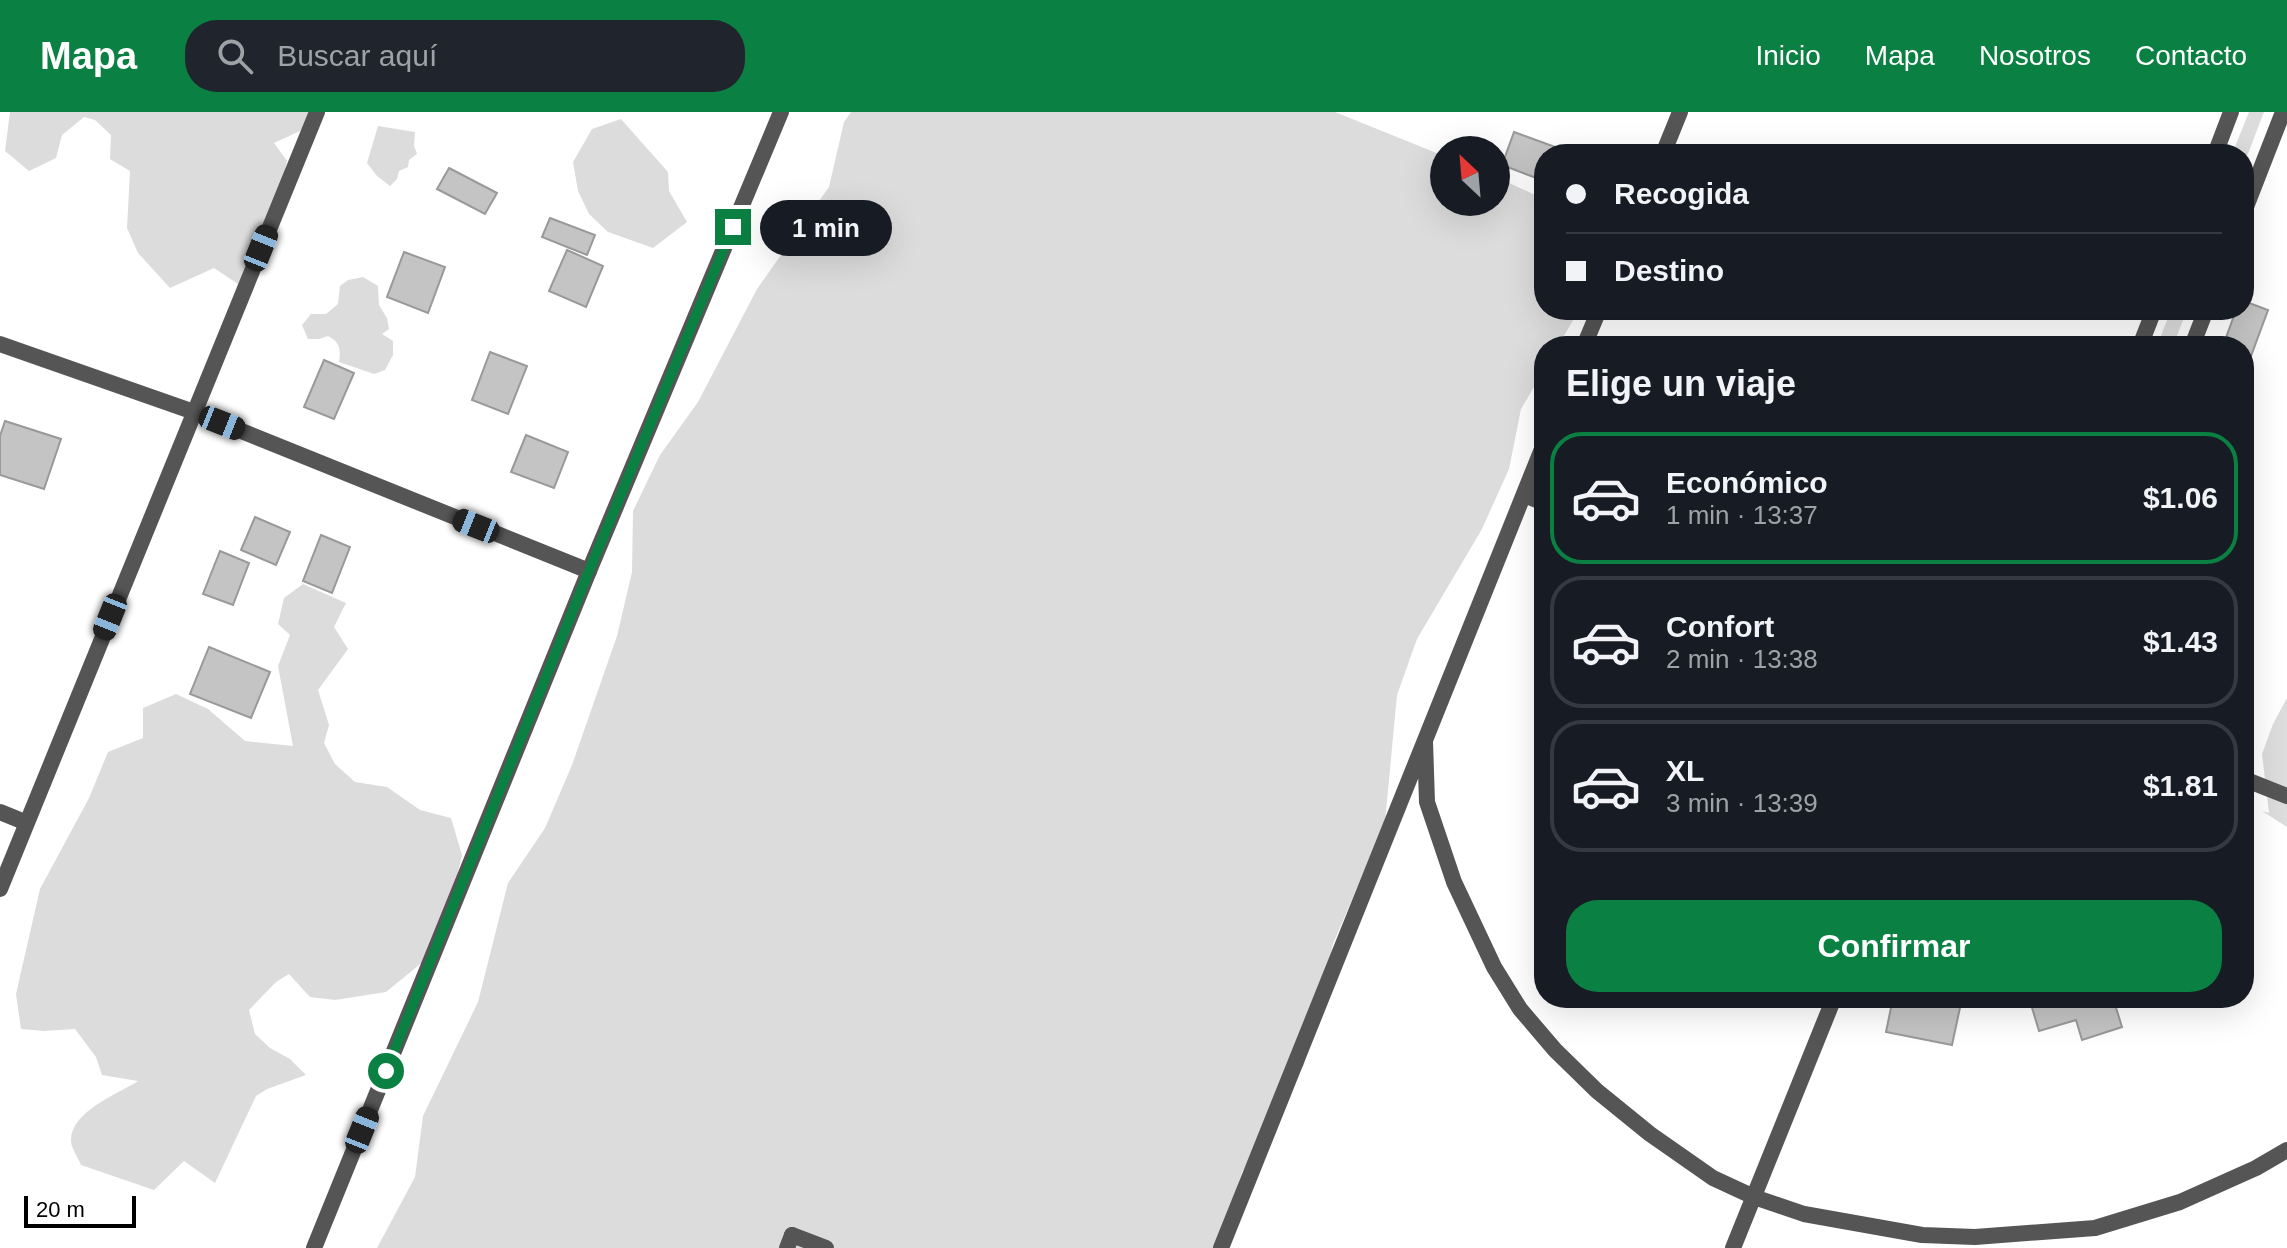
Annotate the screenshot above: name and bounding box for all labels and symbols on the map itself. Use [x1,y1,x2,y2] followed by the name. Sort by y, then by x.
[1430,136,1510,216] north arrow
[761,199,893,255] callout: 1 min
[715,209,751,245] route end
[241,221,281,275] car
[195,403,249,443] car
[449,506,503,546] car
[90,590,130,644] car
[368,1053,404,1089] route start
[342,1103,382,1157] car
[24,1192,136,1228] scale bar

